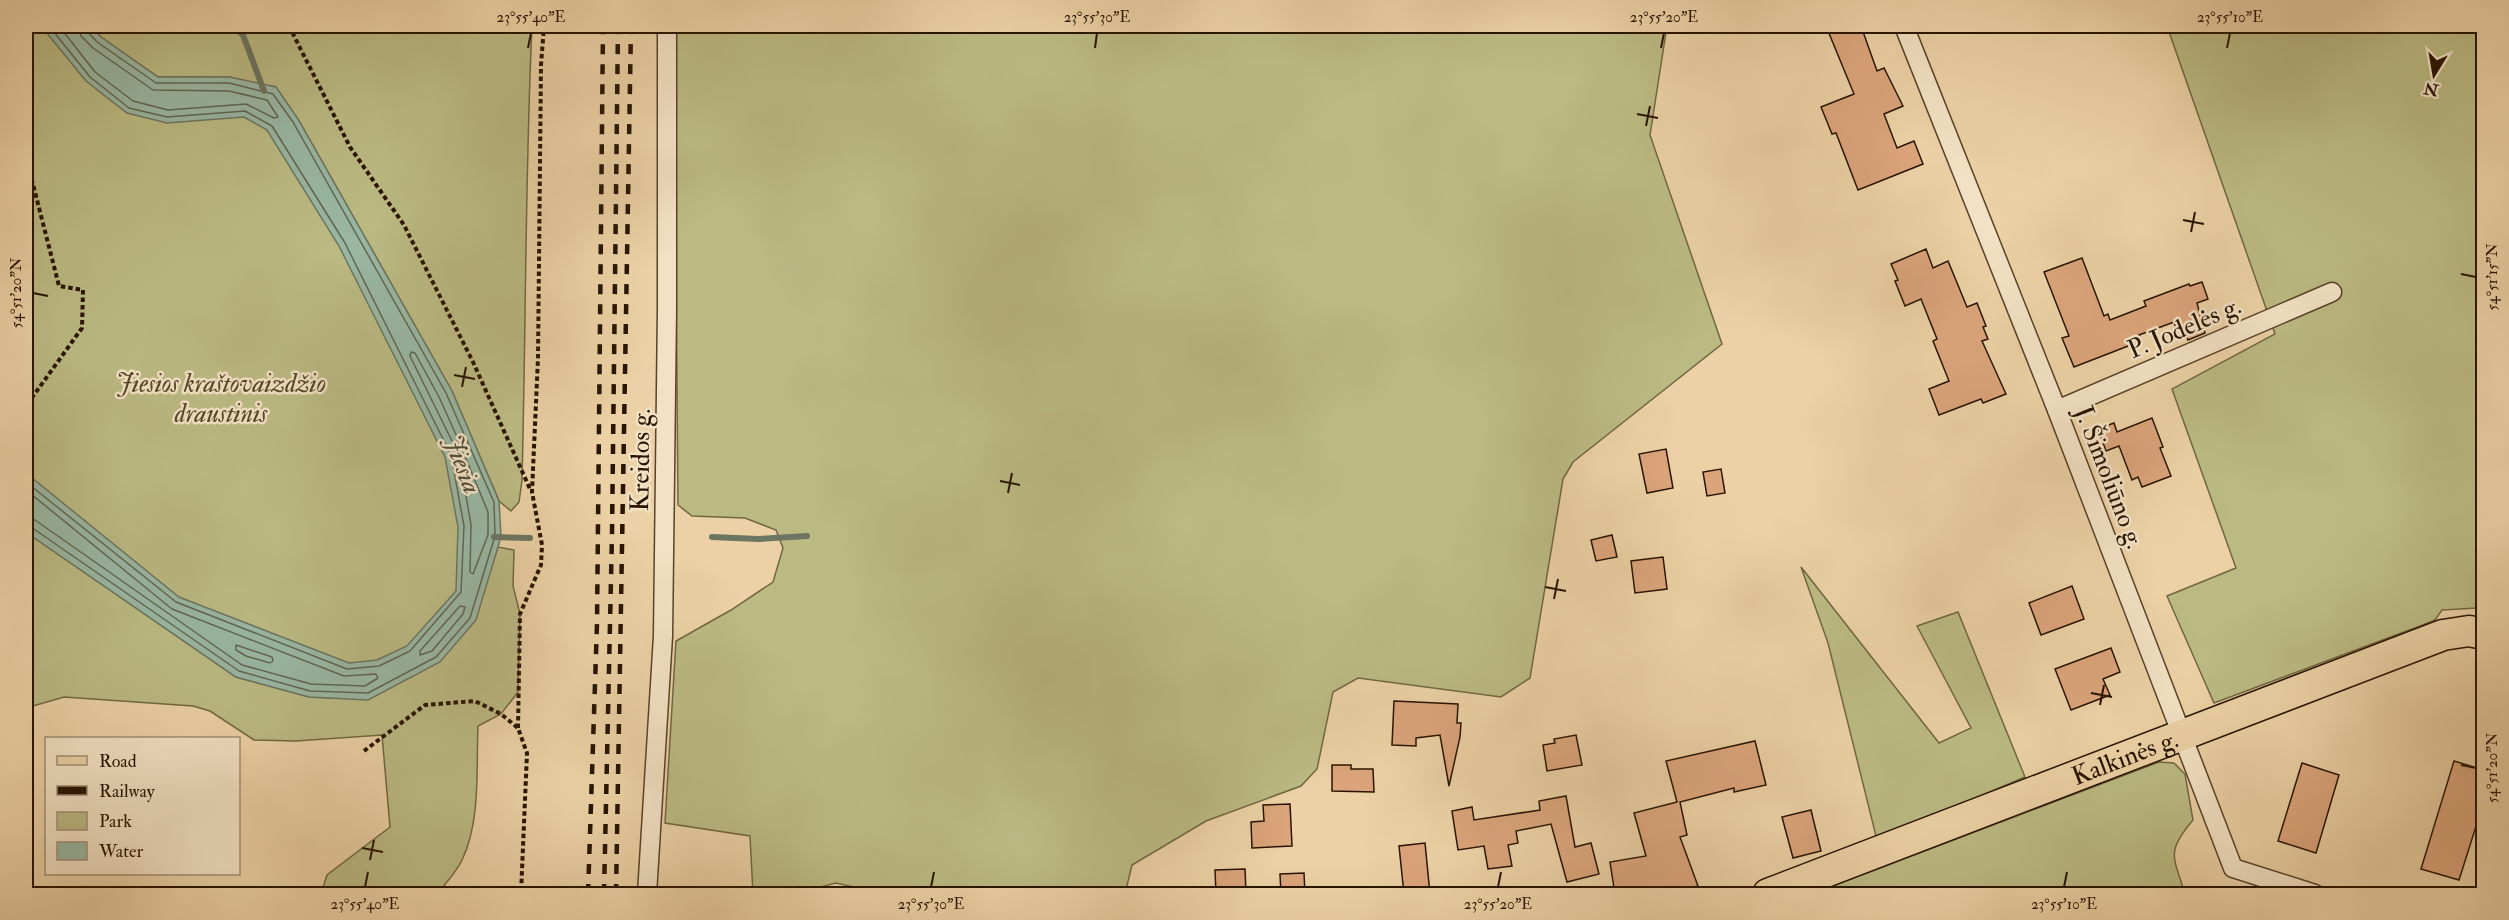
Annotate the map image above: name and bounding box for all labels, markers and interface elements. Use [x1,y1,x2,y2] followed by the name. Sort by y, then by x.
[497,8,566,27] text: 23°55'40"E
[1064,8,1130,27] text: 23°55'30"E
[1630,8,1698,27] text: 23°55'20"E
[2197,8,2263,27] text: 23°55'10"E
[2404,45,2464,105] north arrow
[2422,77,2441,100] text: N
[2483,243,2502,311] text: 54°51'15"N
[7,257,26,328] text: 54°51'20"N
[2123,290,2246,366] street label: P. Jodelės g.
[116,368,326,430] park label: Jiesios kraštovaizdžio draustinis
[2067,400,2153,553] street label: J. Šimoliūno g.
[624,408,658,512] street label: Kreidos g.
[436,430,489,498] water label: Jiesia
[2067,723,2183,793] street label: Kalkinės g.
[2483,732,2502,803] text: 54°51'20"N
[45,737,240,875] legend
[99,750,137,773] text: Road
[99,780,156,803] text: Railway
[99,810,132,833] text: Park
[98,840,143,863] text: Water
[331,895,400,914] text: 23°55'40"E
[898,895,964,914] text: 23°55'30"E
[1464,895,1532,914] text: 23°55'20"E
[2031,895,2097,914] text: 23°55'10"E

